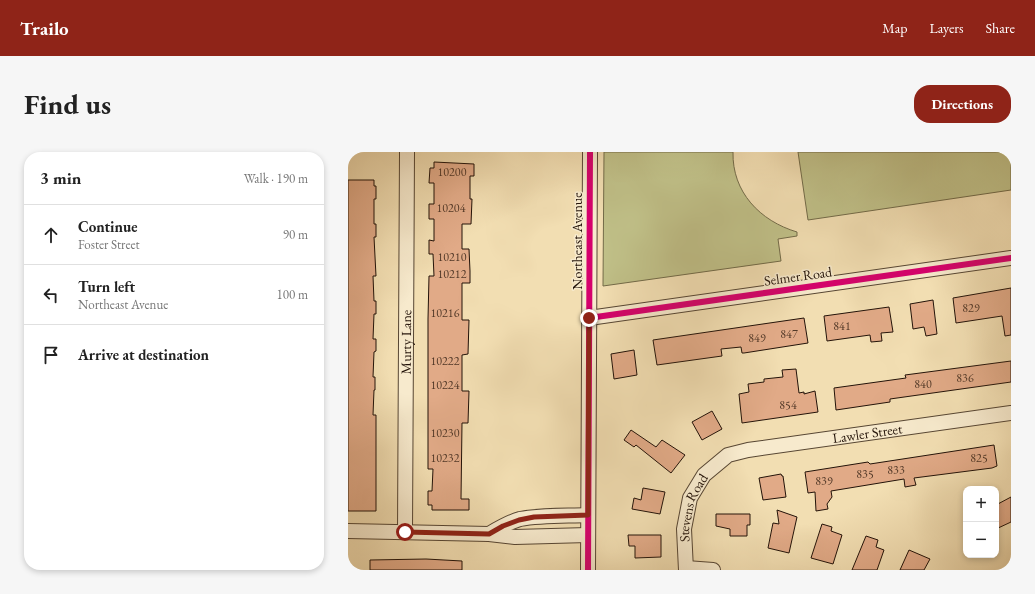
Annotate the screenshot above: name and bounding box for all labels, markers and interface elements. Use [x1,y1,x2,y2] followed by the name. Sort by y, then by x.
[20,16,69,41] text: Trailo
[882,19,907,37] text: Map
[929,19,964,37] text: Layers
[986,19,1015,37] text: Share
[914,85,1011,123] button: Directions
[24,86,111,122] text: Find us
[438,164,467,180] house number: 10200
[40,167,81,189] text: 3 min
[244,170,308,187] text: Walk · 190 m
[568,192,586,290] street label: Northeast Avenue
[437,200,466,216] house number: 10204
[78,217,138,236] text: Continue
[40,224,62,246] icon: ahead
[283,226,308,243] text: 90 m
[78,236,140,253] text: Foster Street
[438,249,467,265] house number: 10210
[763,262,834,290] street label: Selmer Road
[438,266,467,282] house number: 10212
[78,277,135,296] text: Turn left
[40,284,62,306] icon: left
[277,286,308,303] text: 100 m
[78,296,168,313] text: Northeast Avenue
[962,300,980,316] house number: 829
[431,305,460,321] house number: 10216
[397,309,415,374] street label: Murty Lane
[580,309,598,327] route end
[833,318,851,334] house number: 841
[780,326,798,342] house number: 847
[748,330,766,346] house number: 849
[40,344,62,366] icon: arrive
[78,345,209,364] text: Arrive at destination
[431,353,460,369] house number: 10222
[956,370,974,386] house number: 836
[914,376,932,392] house number: 840
[431,377,460,393] house number: 10224
[779,397,797,413] house number: 854
[831,419,904,447] street label: Lawler Street
[431,425,460,441] house number: 10230
[431,450,460,466] house number: 10232
[970,450,988,466] house number: 825
[887,462,905,478] house number: 833
[856,466,874,482] house number: 835
[675,469,712,542] street label: Stevens Road
[815,473,833,489] house number: 839
[963,486,999,558] map controls
[963,486,999,522] button: +
[963,522,999,558] button: −
[396,523,414,541] route start

